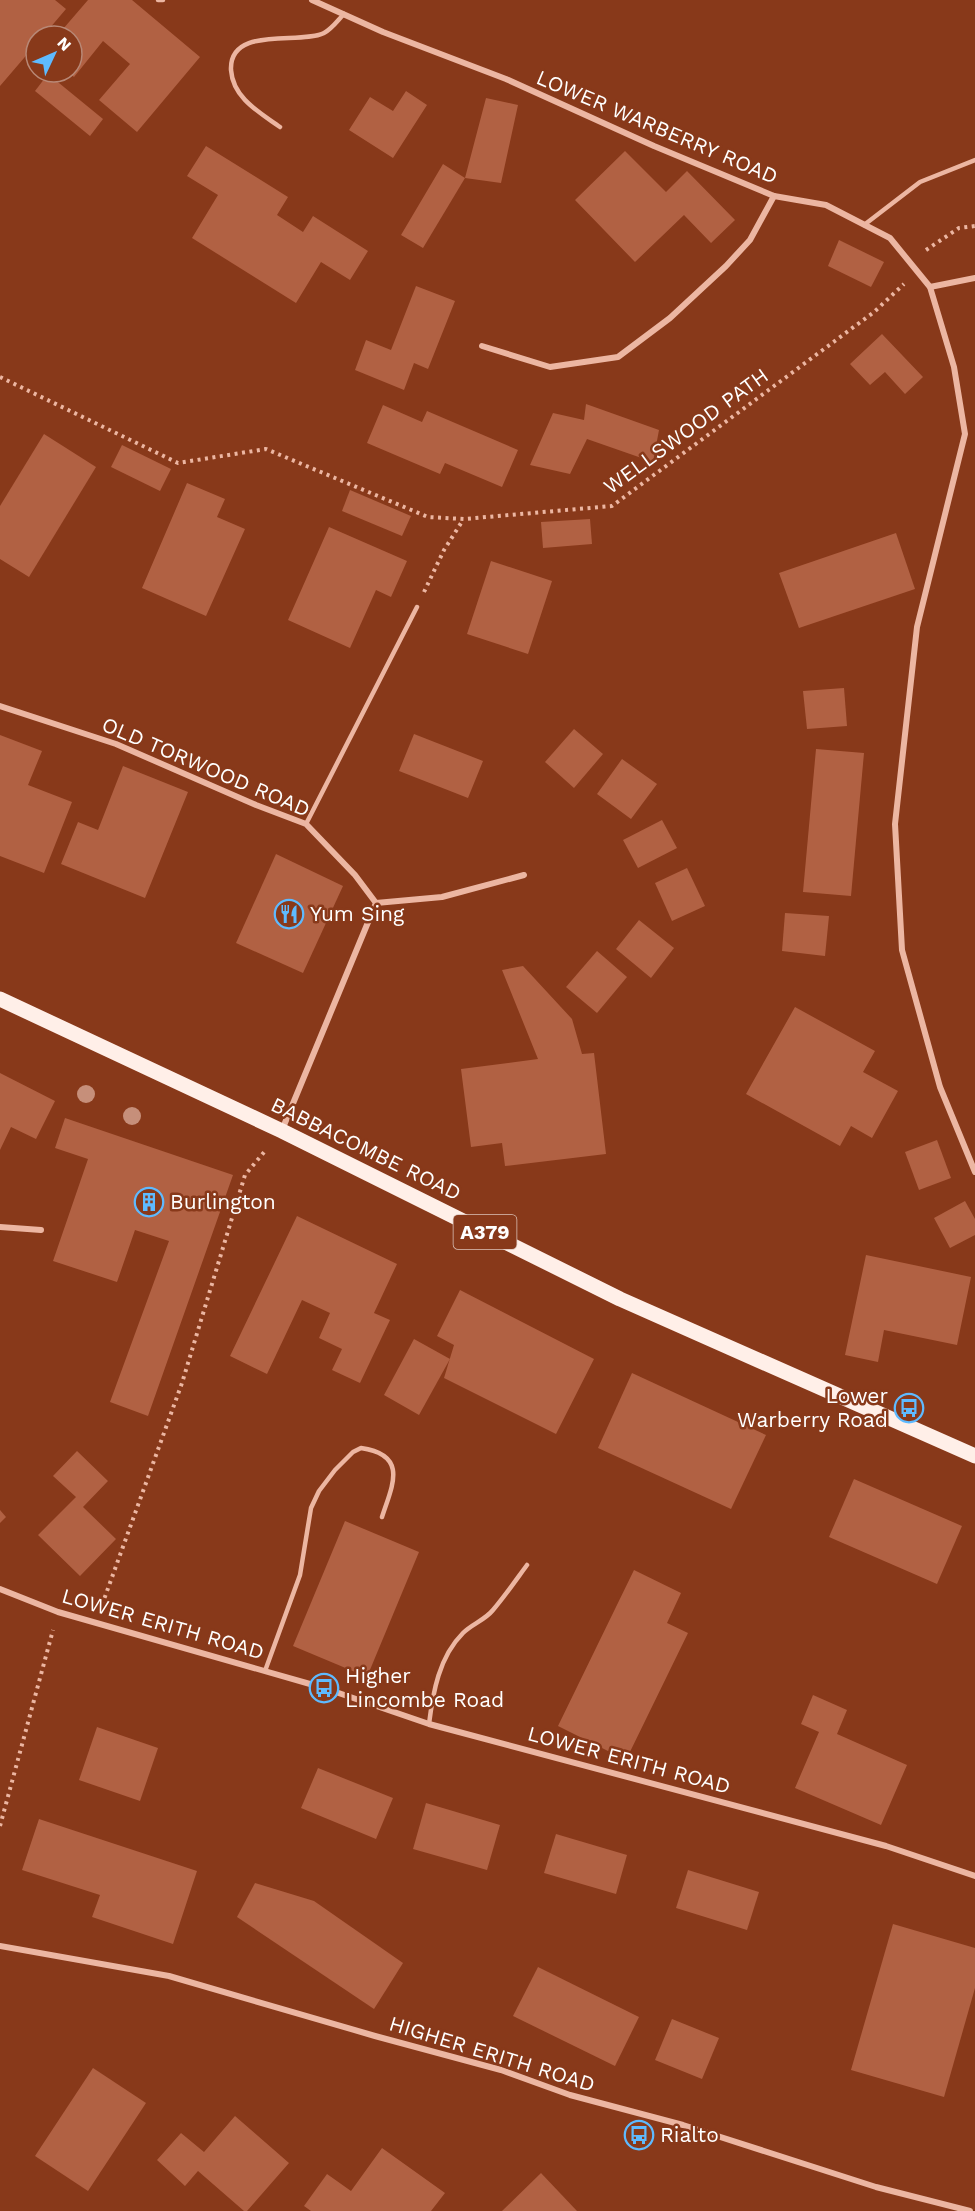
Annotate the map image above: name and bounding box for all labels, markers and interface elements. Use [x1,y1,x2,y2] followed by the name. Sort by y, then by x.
[24,24,84,84] north arrow
[53,33,75,55] text: N
[533,64,782,189] street label: LOWER WARBERRY ROAD
[598,362,773,499] street label: WELLSWOOD PATH
[98,711,314,822] street label: OLD TORWOOD ROAD
[273,898,305,930] restaurant icon: Yum Sing
[310,901,405,926] place label: Yum Sing
[267,1092,465,1205] street label: BABBACOMBE ROAD
[133,1186,165,1218] building icon: Burlington
[170,1189,276,1214] place label: Burlington
[454,1215,516,1249] road number: A379
[737,1383,888,1432] place label: Lower Warberry Road
[893,1392,925,1424] bus stop icon: Lower Warberry Road
[59,1583,267,1664] street label: LOWER ERITH ROAD
[345,1663,504,1712] place label: Higher Lincombe Road
[308,1672,340,1704] bus stop icon: Higher Lincombe Road
[525,1720,733,1799] street label: LOWER ERITH ROAD
[386,2010,598,2097] street label: HIGHER ERITH ROAD
[623,2119,655,2151] bus stop icon: Rialto
[660,2122,719,2147] place label: Rialto

